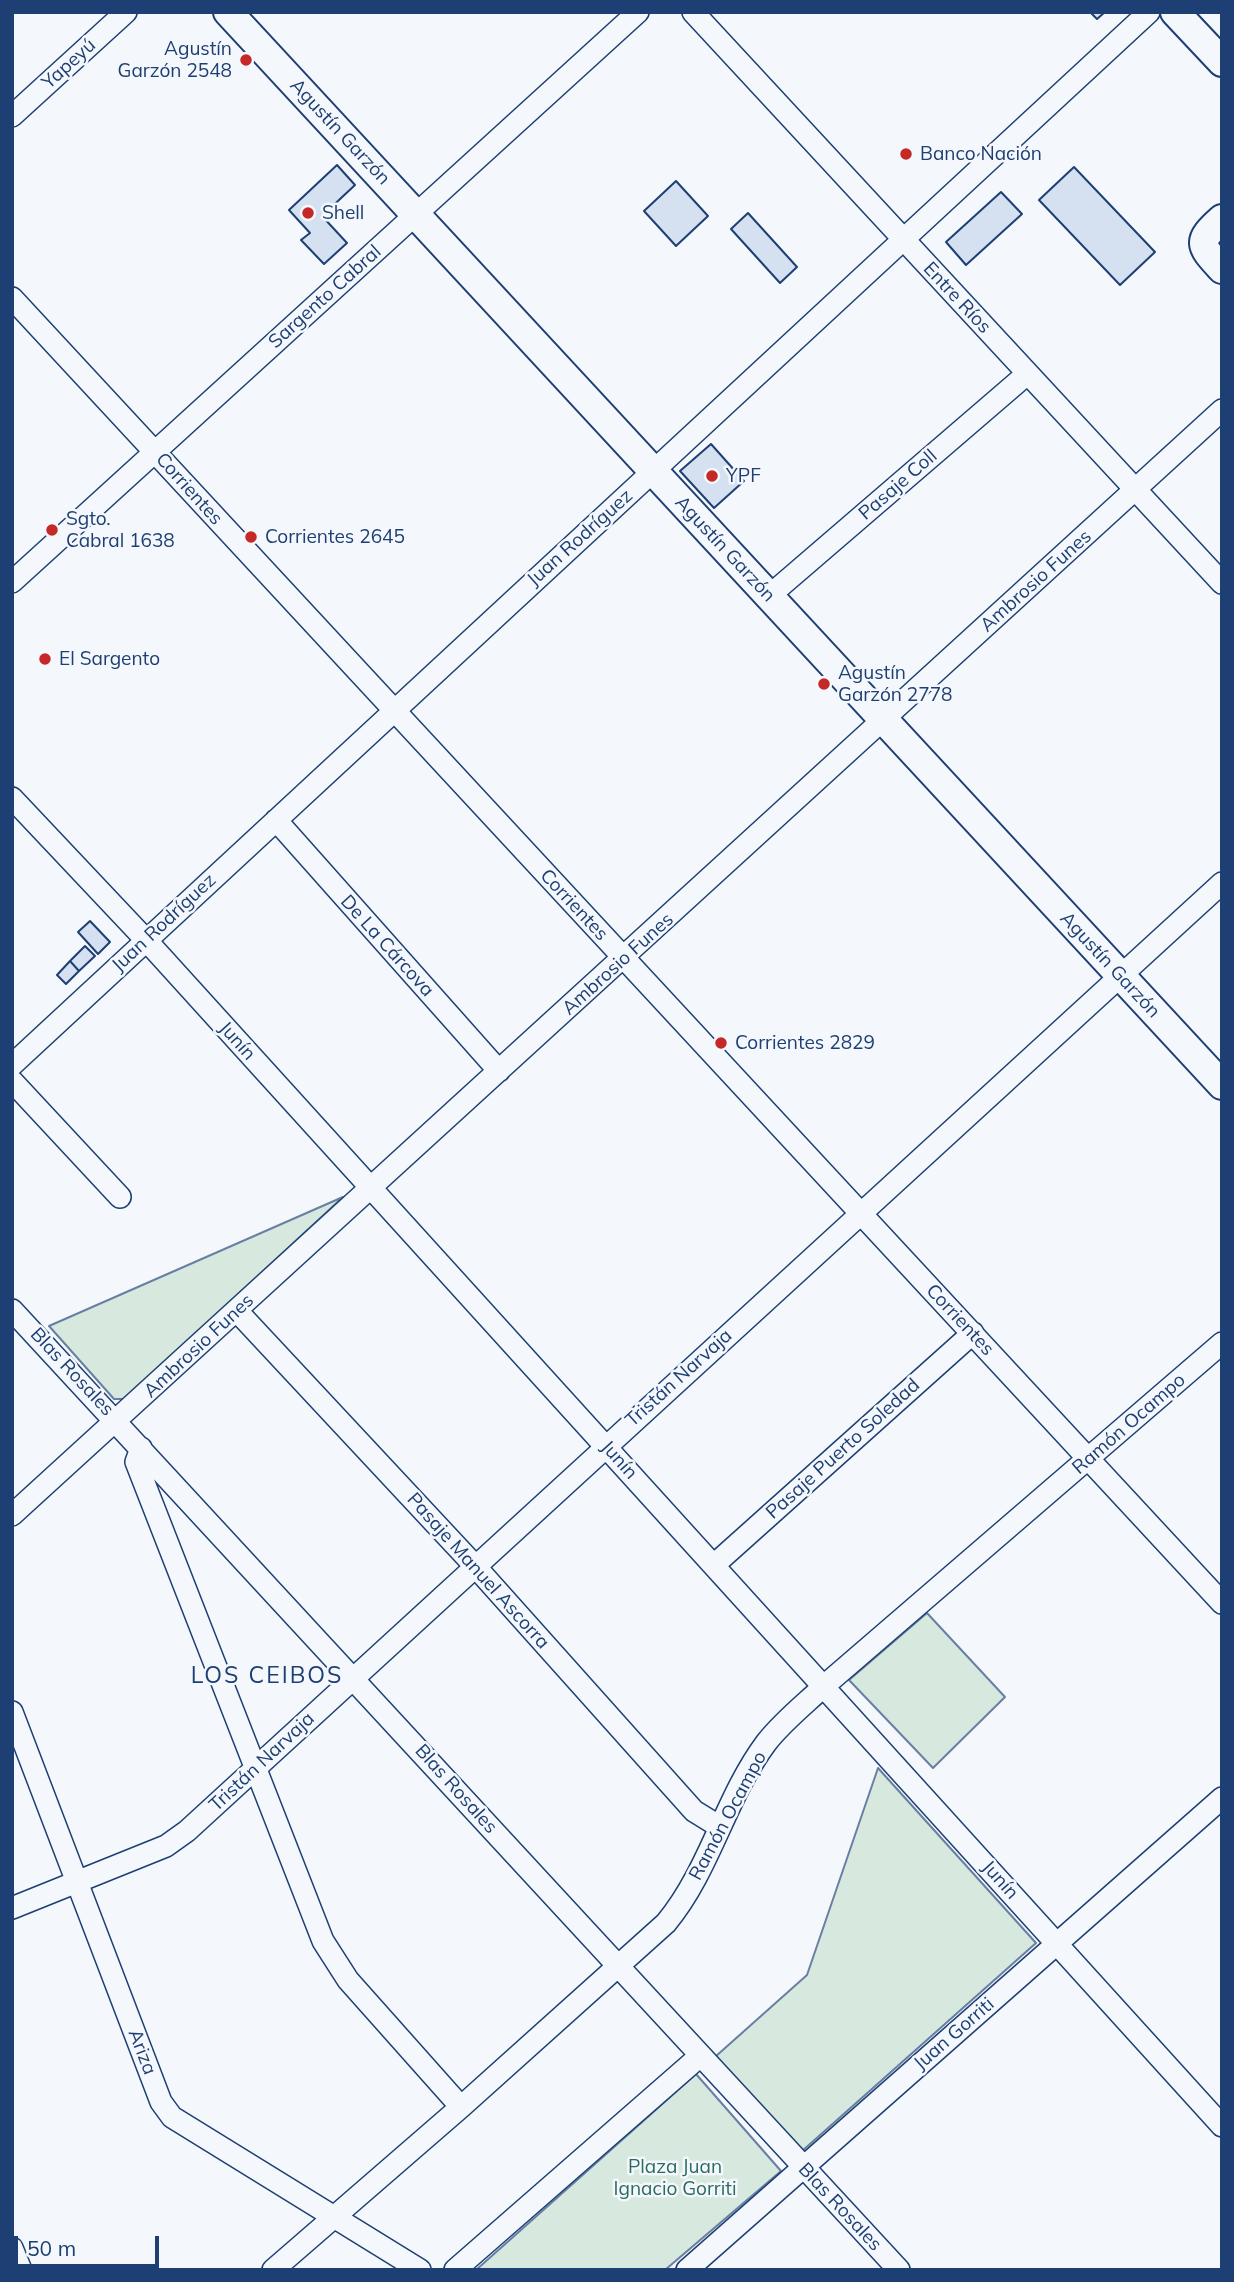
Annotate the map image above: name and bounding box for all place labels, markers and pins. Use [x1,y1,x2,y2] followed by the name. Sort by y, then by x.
[118,38,232,82] place label: Agustín Garzón 2548
[238,52,254,68] marker: Agustín Garzón 2548
[920,143,1042,165] place label: Banco Nación
[898,146,914,162] marker: Banco Nación
[322,202,364,224] place label: Shell
[300,205,316,221] marker: Shell
[726,465,761,487] place label: YPF
[704,468,720,484] marker: YPF
[66,508,175,552] place label: Sgto. Cabral 1638
[44,522,60,538] marker: Sgto. Cabral 1638
[265,526,405,548] place label: Corrientes 2645
[243,529,259,545] marker: Corrientes 2645
[59,648,160,670] place label: El Sargento
[37,651,53,667] marker: El Sargento
[838,662,952,706] place label: Agustín Garzón 2778
[816,676,832,692] marker: Agustín Garzón 2778
[735,1032,875,1054] place label: Corrientes 2829
[713,1035,729,1051] marker: Corrientes 2829

